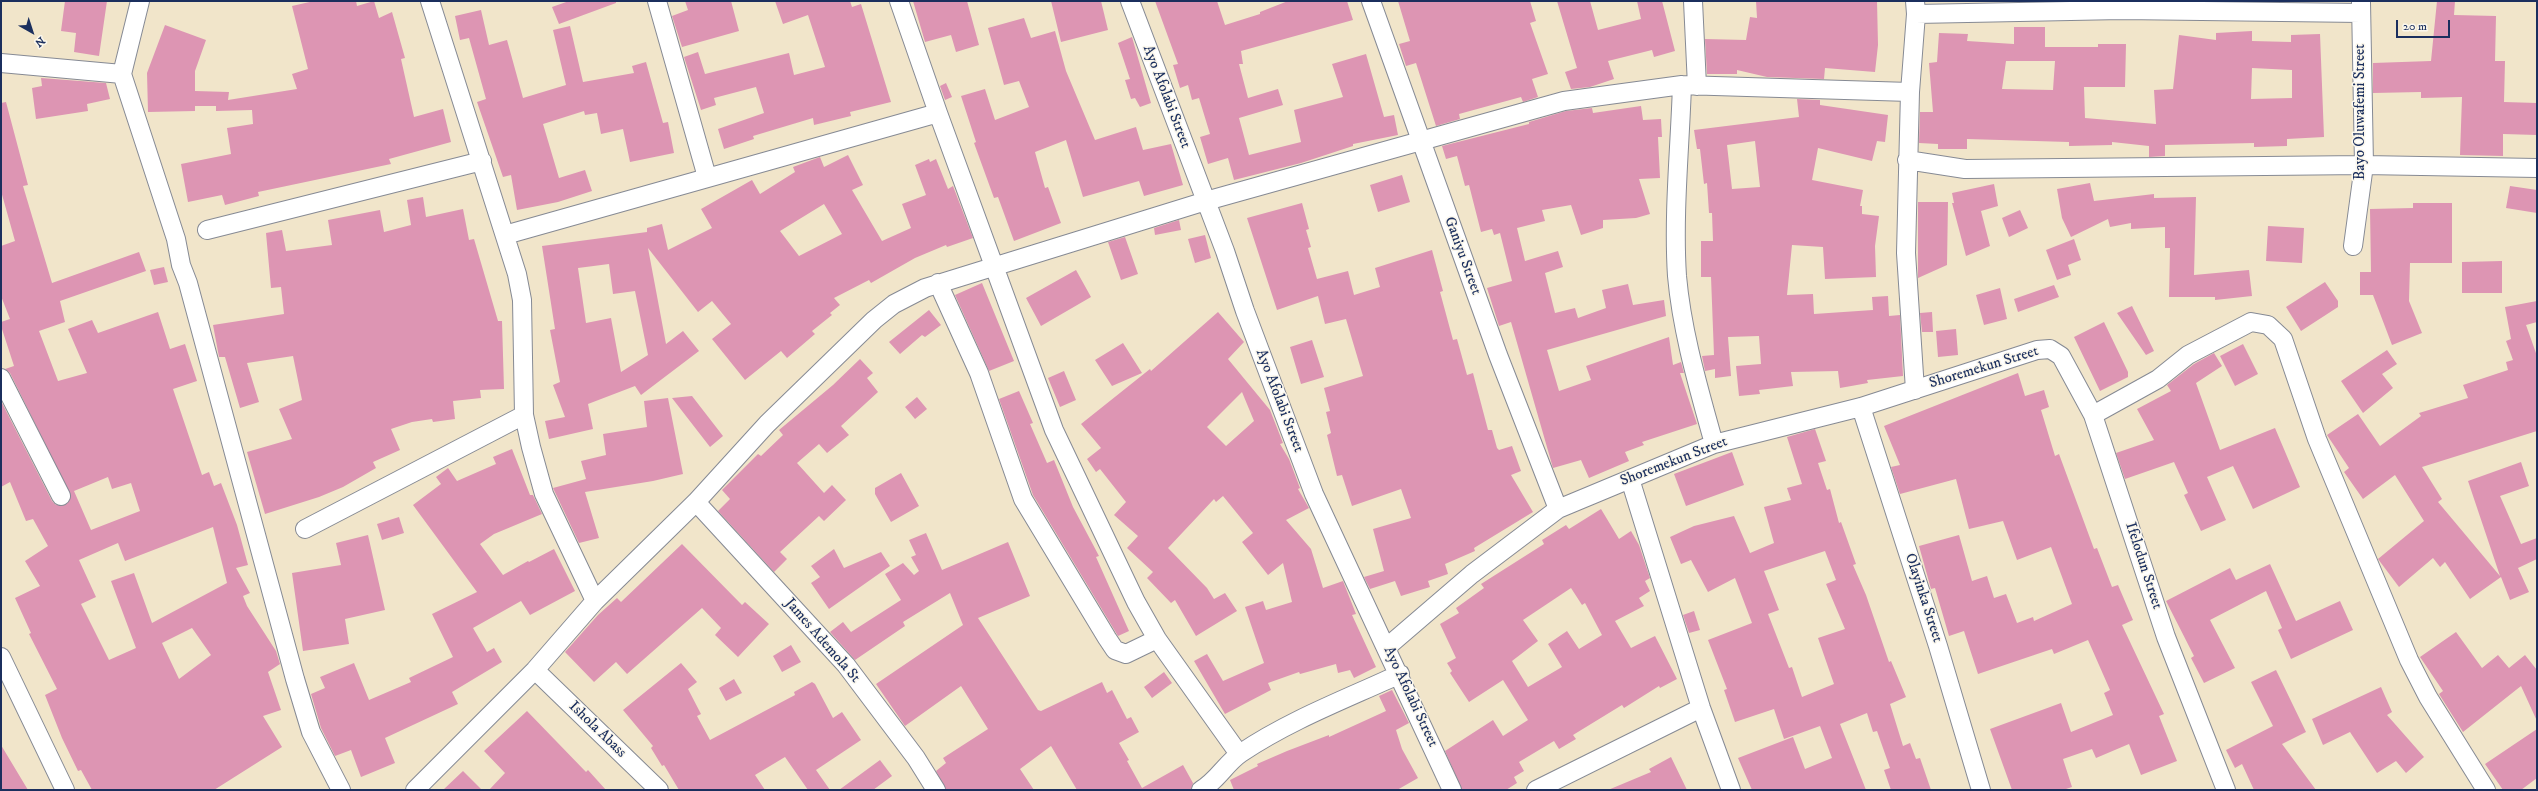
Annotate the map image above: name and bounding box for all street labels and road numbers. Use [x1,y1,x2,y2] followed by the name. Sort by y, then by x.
[1138,43,1194,151] street label: Ayo Afolabi Street
[2352,44,2370,180] street label: Bayo Oluwafemi Street
[1440,215,1484,297] street label: Ganiyu Street
[1927,343,2041,393] street label: Shoremekun Street
[1251,347,1307,455] street label: Ayo Afolabi Street
[1618,433,1730,491] street label: Shoremekun Street
[2121,520,2165,612] street label: Ifelodun Street
[1900,551,1946,645] street label: Olayinka Street
[780,595,864,687] street label: James Ademola St
[1379,644,1441,750] street label: Ayo Afolabi Street
[564,698,630,762] street label: Ishola Abass

